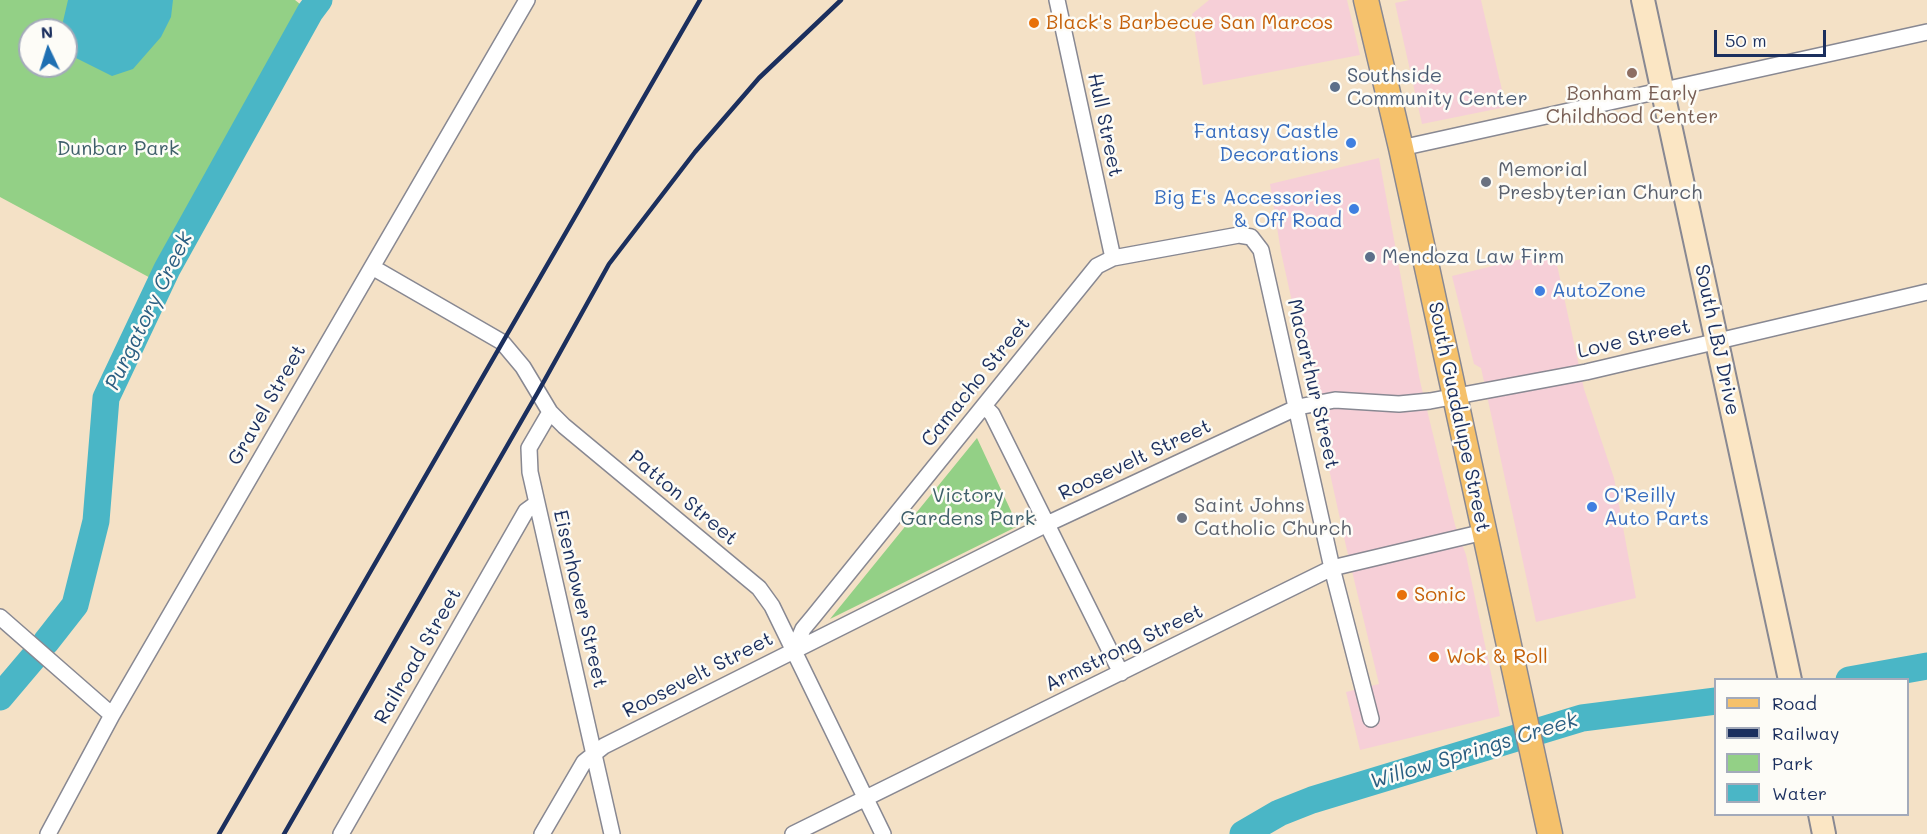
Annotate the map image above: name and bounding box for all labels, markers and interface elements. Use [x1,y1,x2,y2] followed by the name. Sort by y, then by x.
[1046,11,1333,35] place label: Black's Barbecue San Marcos
[1027,16,1041,30] marker: Black's Barbecue San Marcos
[18,18,78,78] north arrow
[1717,18,1830,56] scale bar
[40,21,54,42] text: N
[1725,28,1767,52] text: 50 m
[1347,64,1528,111] place label: Southside Community Center
[1625,66,1639,80] marker: Bonham Early Childhood Center
[1082,71,1128,179] street label: Hull Street
[1328,80,1342,94] marker: Southside Community Center
[1546,82,1718,129] place label: Bonham Early Childhood Center
[1194,120,1339,167] place label: Fantasy Castle Decorations
[1344,136,1358,150] marker: Fantasy Castle Decorations
[57,137,179,161] park label: Dunbar Park
[1498,158,1702,205] place label: Memorial Presbyterian Church
[1479,175,1493,189] marker: Memorial Presbyterian Church
[1154,186,1342,233] place label: Big E's Accessories & Off Road
[1347,202,1361,216] marker: Big E's Accessories & Off Road
[100,228,198,394] water label: Purgatory Creek
[1382,245,1564,269] place label: Mendoza Law Firm
[1363,250,1377,264] marker: Mendoza Law Firm
[1689,262,1745,418] street label: South LBJ Drive
[1552,279,1646,303] place label: AutoZone
[1533,284,1547,298] marker: AutoZone
[1282,297,1344,471] street label: Macarthur Street
[1423,300,1495,534] street label: South Guadalupe Street
[916,312,1036,452] street label: Camacho Street
[1575,314,1693,364] street label: Love Street
[223,340,311,470] street label: Gravel Street
[1055,414,1215,506] street label: Roosevelt Street
[623,445,743,551] street label: Patton Street
[901,484,1035,531] park label: Victory Gardens Park
[1604,484,1709,531] place label: O'Reilly Auto Parts
[1194,494,1352,541] place label: Saint Johns Catholic Church
[1585,500,1599,514] marker: O'Reilly Auto Parts
[548,508,612,690] street label: Eisenhower Street
[1175,511,1189,525] marker: Saint Johns Catholic Church
[1414,583,1466,607] place label: Sonic
[369,584,467,728] street label: Railroad Street
[1395,588,1409,602] marker: Sonic
[1041,599,1207,697] street label: Armstrong Street
[619,627,777,723] street label: Roosevelt Street
[1446,645,1548,669] place label: Wok & Roll
[1427,650,1441,664] marker: Wok & Roll
[1714,678,1909,816] legend
[1772,691,1817,715] text: Road
[1367,707,1581,795] water label: Willow Springs Creek
[1772,721,1839,745] text: Railway
[1772,751,1813,775] text: Park
[1772,781,1827,805] text: Water

